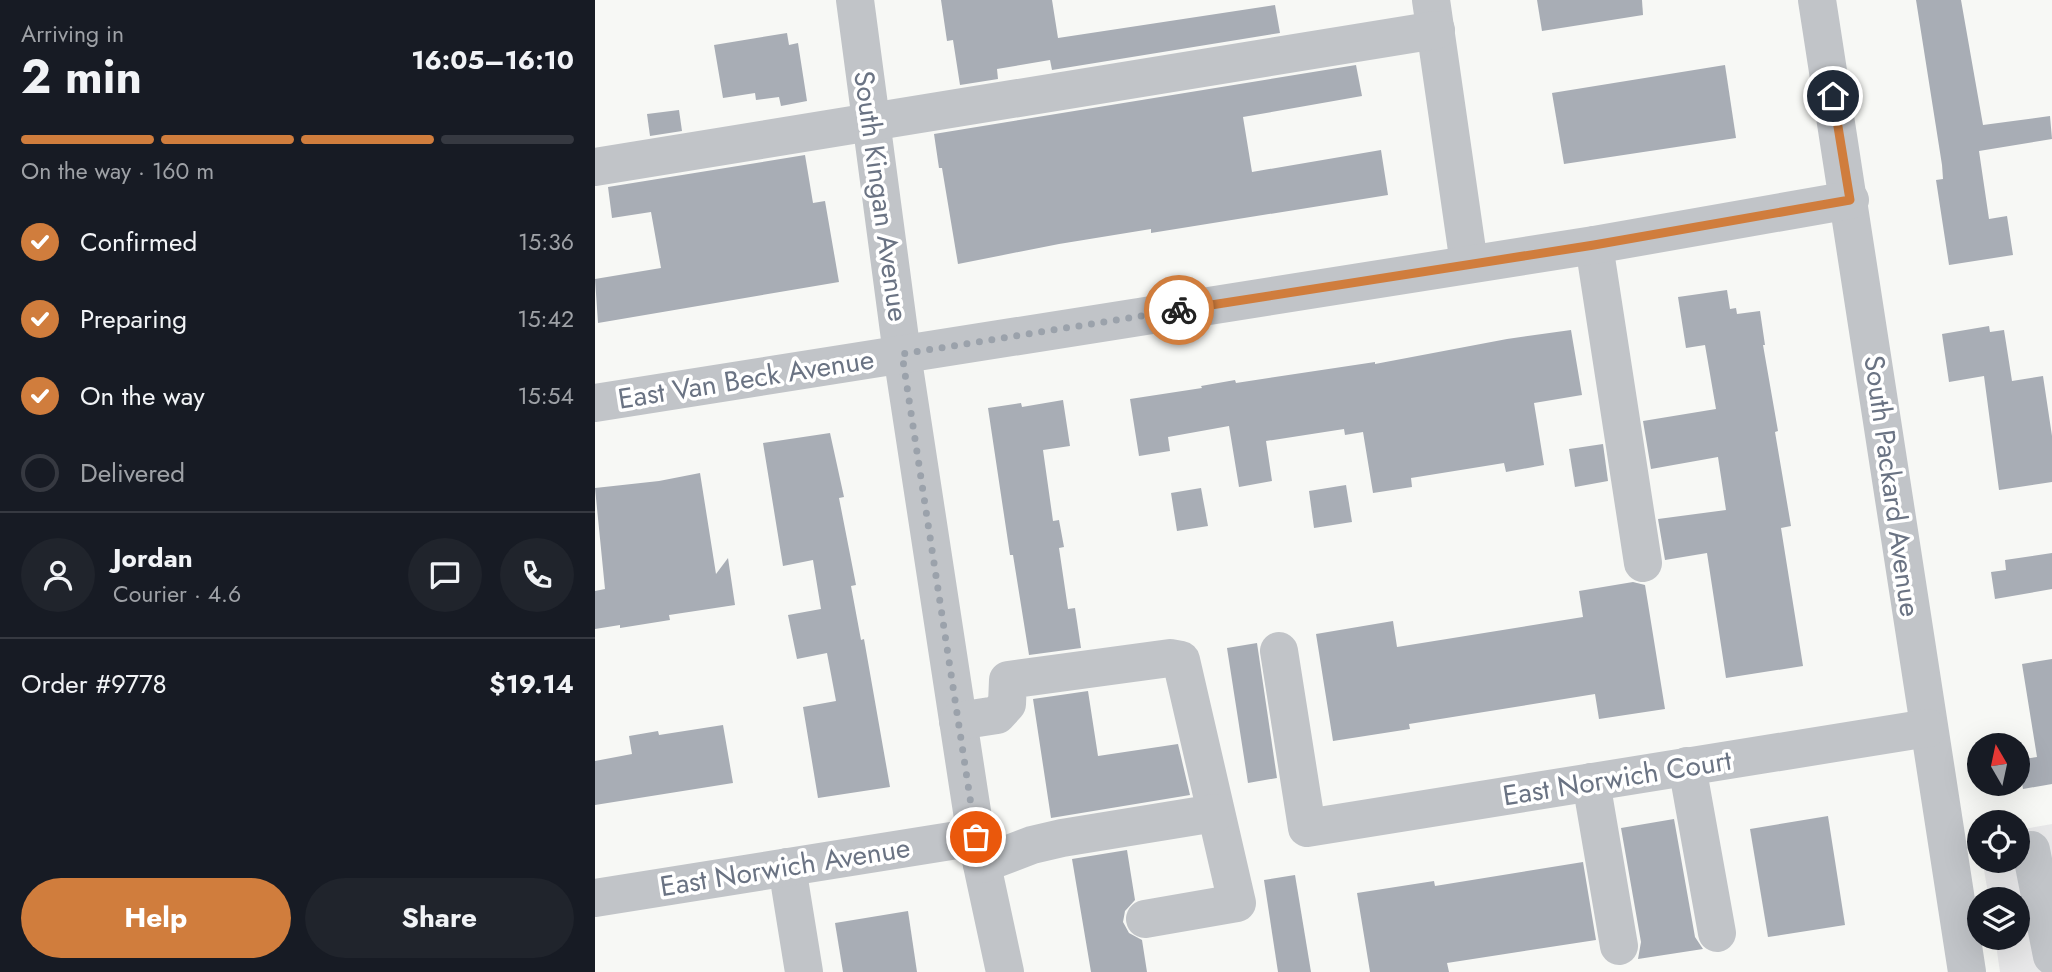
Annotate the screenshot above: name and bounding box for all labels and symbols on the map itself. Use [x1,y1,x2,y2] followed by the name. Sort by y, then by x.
[1803,66,1863,126] pin
[843,68,919,324] street label: South Kingan Avenue
[1144,275,1214,345] courier
[615,339,877,419] street label: East Van Beck Avenue
[1853,353,1931,619] street label: South Packard Avenue
[1967,733,2030,796] north arrow
[1500,740,1735,816] street label: East Norwich Court
[946,807,1006,867] pin
[657,827,913,907] street label: East Norwich Avenue

